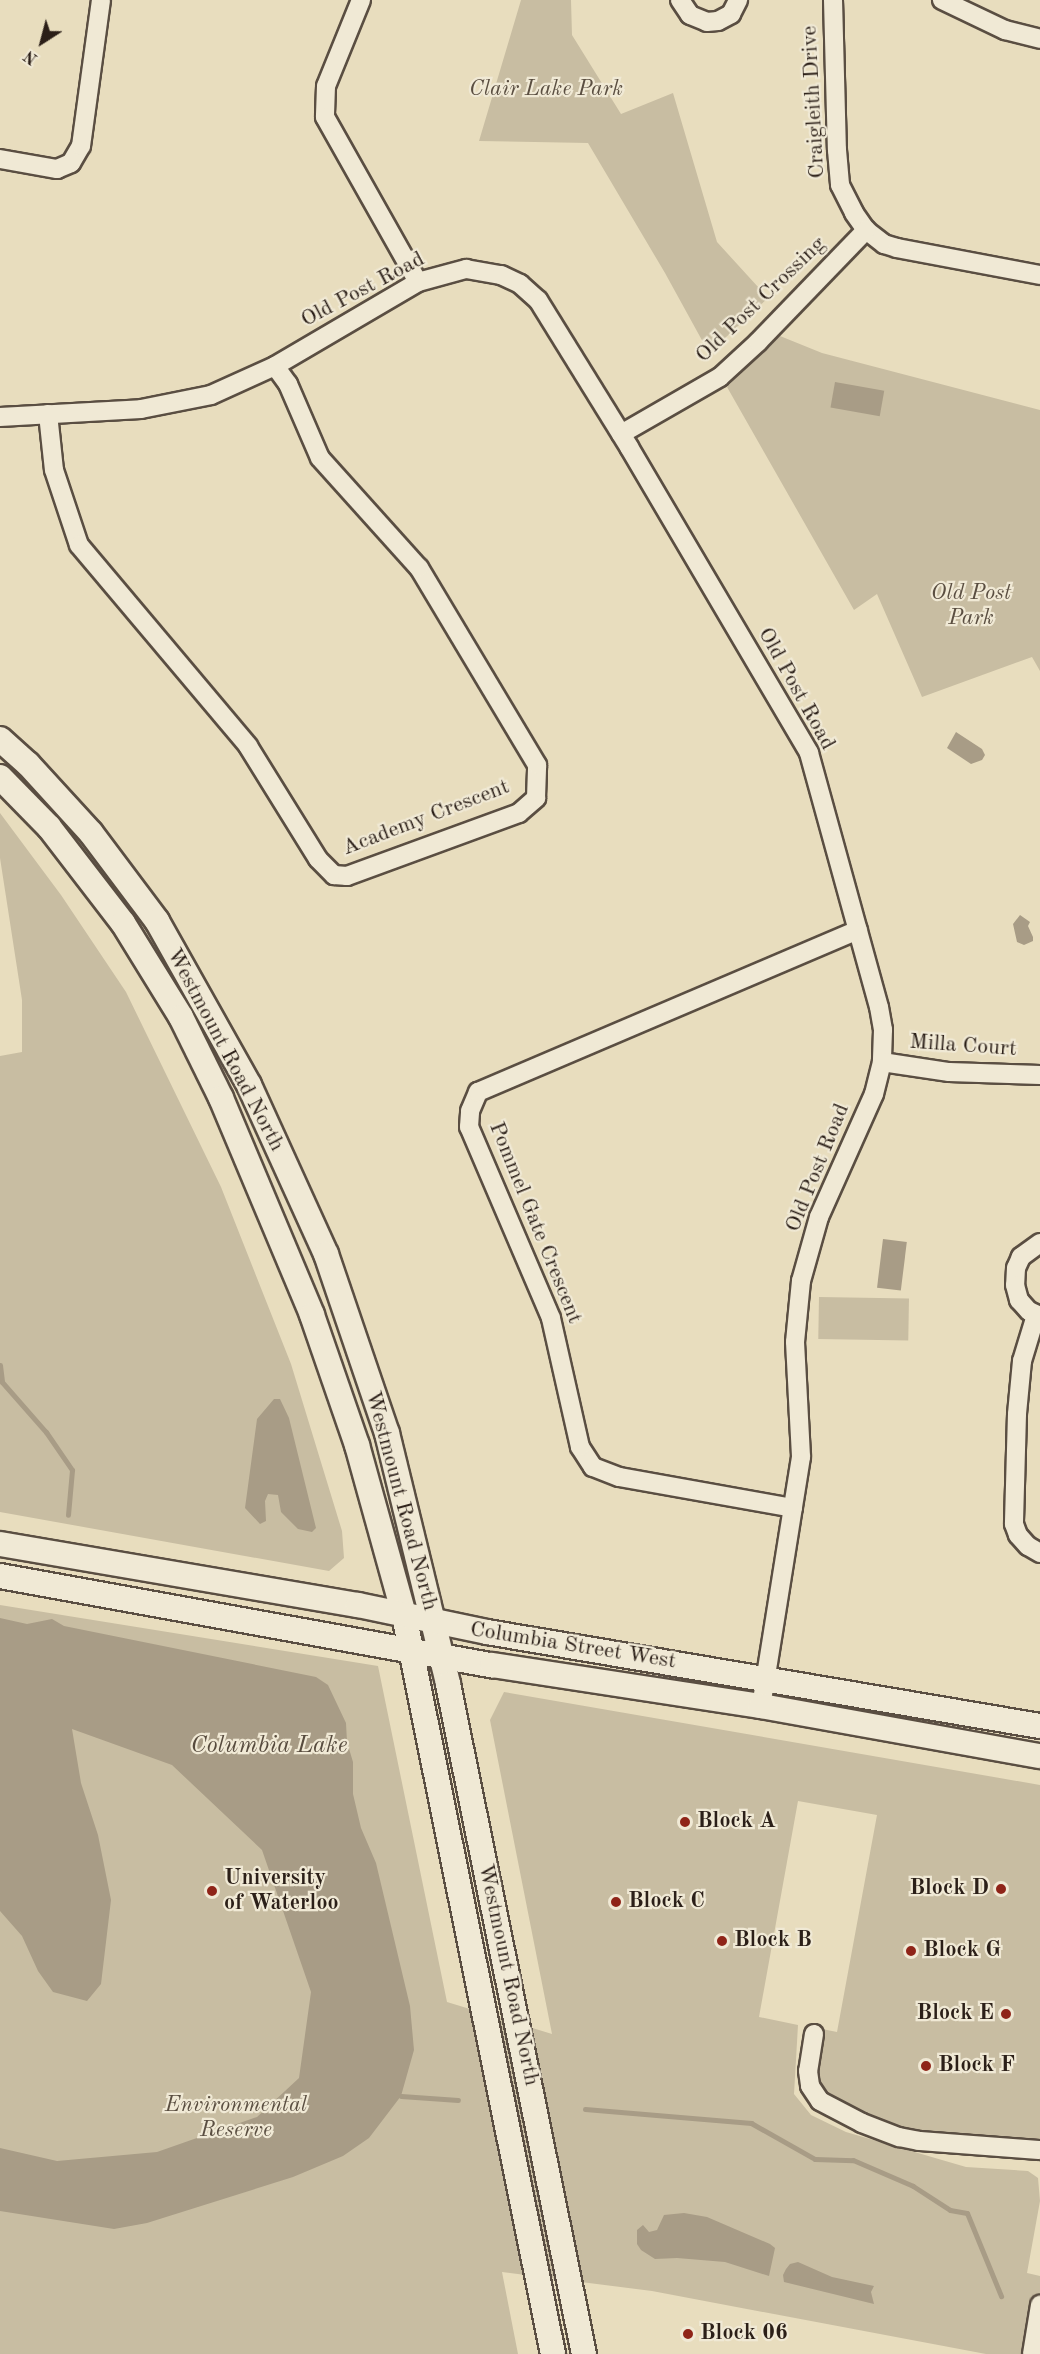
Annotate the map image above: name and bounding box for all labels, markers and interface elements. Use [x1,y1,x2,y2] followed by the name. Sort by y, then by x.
[12,12,72,72] north arrow
[797,25,831,179] street label: Craigleith Drive
[22,46,41,67] text: N
[469,77,623,103] park label: Clair Lake Park
[690,231,832,369] street label: Old Post Crossing
[297,246,429,334] street label: Old Post Road
[931,580,1011,632] park label: Old Post Park
[751,623,841,755] street label: Old Post Road
[339,774,513,862] street label: Academy Crescent
[160,944,290,1156] street label: Westmount Road North
[909,1029,1017,1063] street label: Milla Court
[780,1100,856,1236] street label: Old Post Road
[482,1118,588,1328] street label: Pommel Gate Crescent
[359,1388,443,1614] street label: Westmount Road North
[468,1617,678,1675] street label: Columbia Street West
[190,1733,348,1761] water label: Columbia Lake
[697,1809,776,1835] place label: Block A
[678,1815,692,1829] marker: Block A
[472,1862,544,2088] street label: Westmount Road North
[224,1865,339,1916] place label: University of Waterloo
[909,1876,989,1902] place label: Block D
[994,1882,1008,1896] marker: Block D
[205,1884,219,1898] marker: University of Waterloo
[628,1889,705,1915] place label: Block C
[609,1895,623,1909] marker: Block C
[734,1928,812,1954] place label: Block B
[715,1934,729,1948] marker: Block B
[923,1938,1001,1964] place label: Block G
[904,1944,918,1958] marker: Block G
[917,2001,994,2027] place label: Block E
[999,2007,1013,2021] marker: Block E
[938,2053,1015,2079] place label: Block F
[919,2059,933,2073] marker: Block F
[165,2092,307,2144] park label: Environmental Reserve
[700,2321,788,2347] place label: Block 06
[681,2327,695,2341] marker: Block 06

